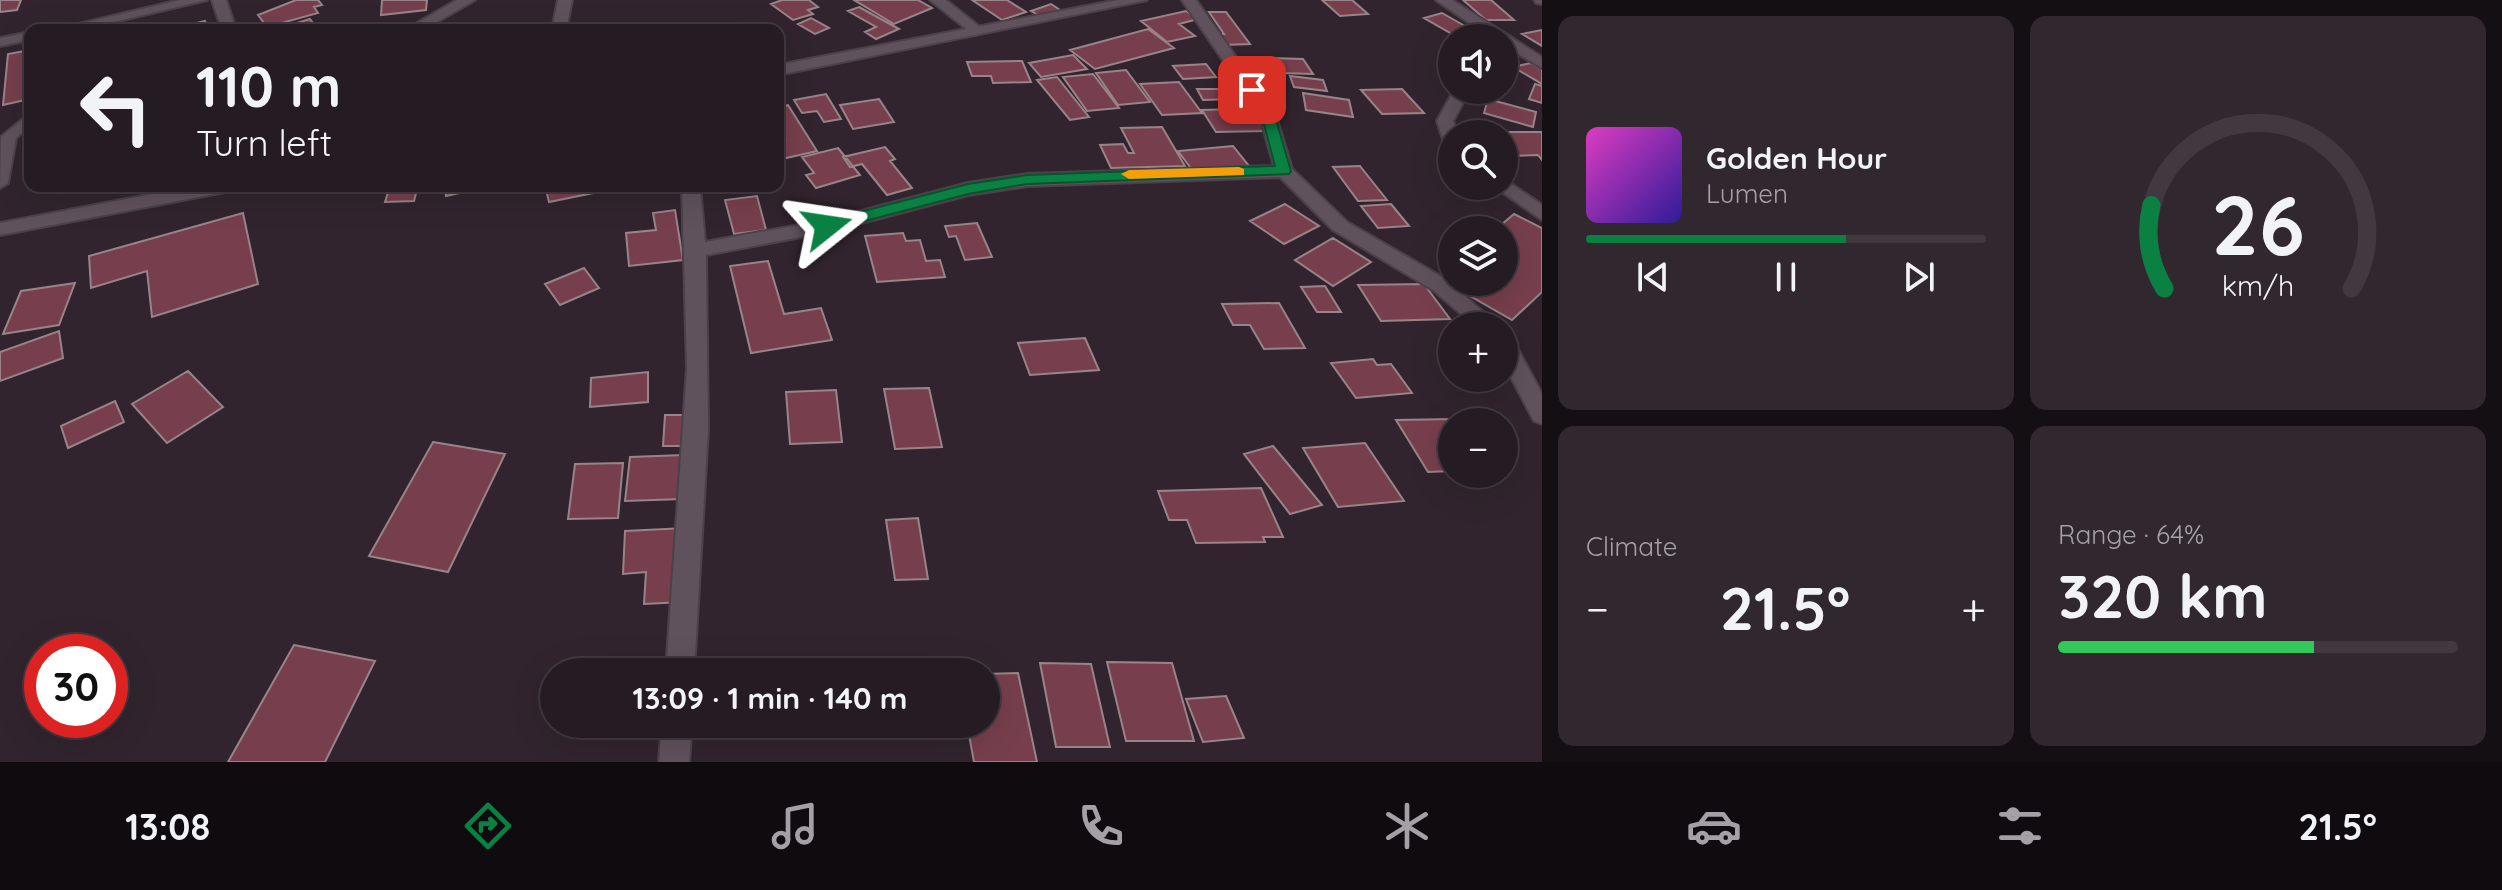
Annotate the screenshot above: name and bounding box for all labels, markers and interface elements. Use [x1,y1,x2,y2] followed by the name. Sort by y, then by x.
[1438,24,1518,488] map controls
[1438,24,1518,104] button: sound
[196,51,341,121] text: 110 m
[64,56,168,160] icon: left
[1218,56,1286,124] pin
[1230,68,1274,112] icon: arrive
[196,120,332,165] text: Turn left
[1438,120,1518,200] button: search
[1706,139,1887,177] text: Golden Hour
[2211,171,2305,275] text: 26
[1706,177,1788,210] text: Lumen
[785,184,869,268] position arrow
[1438,216,1518,296] button: layers
[1631,255,1675,299] icon: previous
[1764,255,1808,299] icon: pause
[1897,255,1941,299] icon: next
[2222,267,2294,303] text: km/h
[1438,312,1518,392] button: +
[1438,408,1518,488] button: −
[2058,518,2204,551] text: Range · 64%
[1586,530,1677,563] text: Climate
[2058,558,2267,633] text: 320 km
[1720,570,1850,645] text: 21.5°
[1586,581,1609,636] text: −
[1961,581,1986,636] text: +
[24,634,128,738] speed limit sign: 30
[633,679,907,717] text: 13:09 · 1 min · 140 m
[460,798,516,854] icon: directions
[767,798,823,854] icon: music
[1073,798,1129,854] icon: phone
[1379,798,1435,854] icon: climate
[1686,798,1742,854] icon: car
[1992,798,2048,854] icon: filters
[125,804,210,849] text: 13:08
[2298,804,2377,849] text: 21.5°

